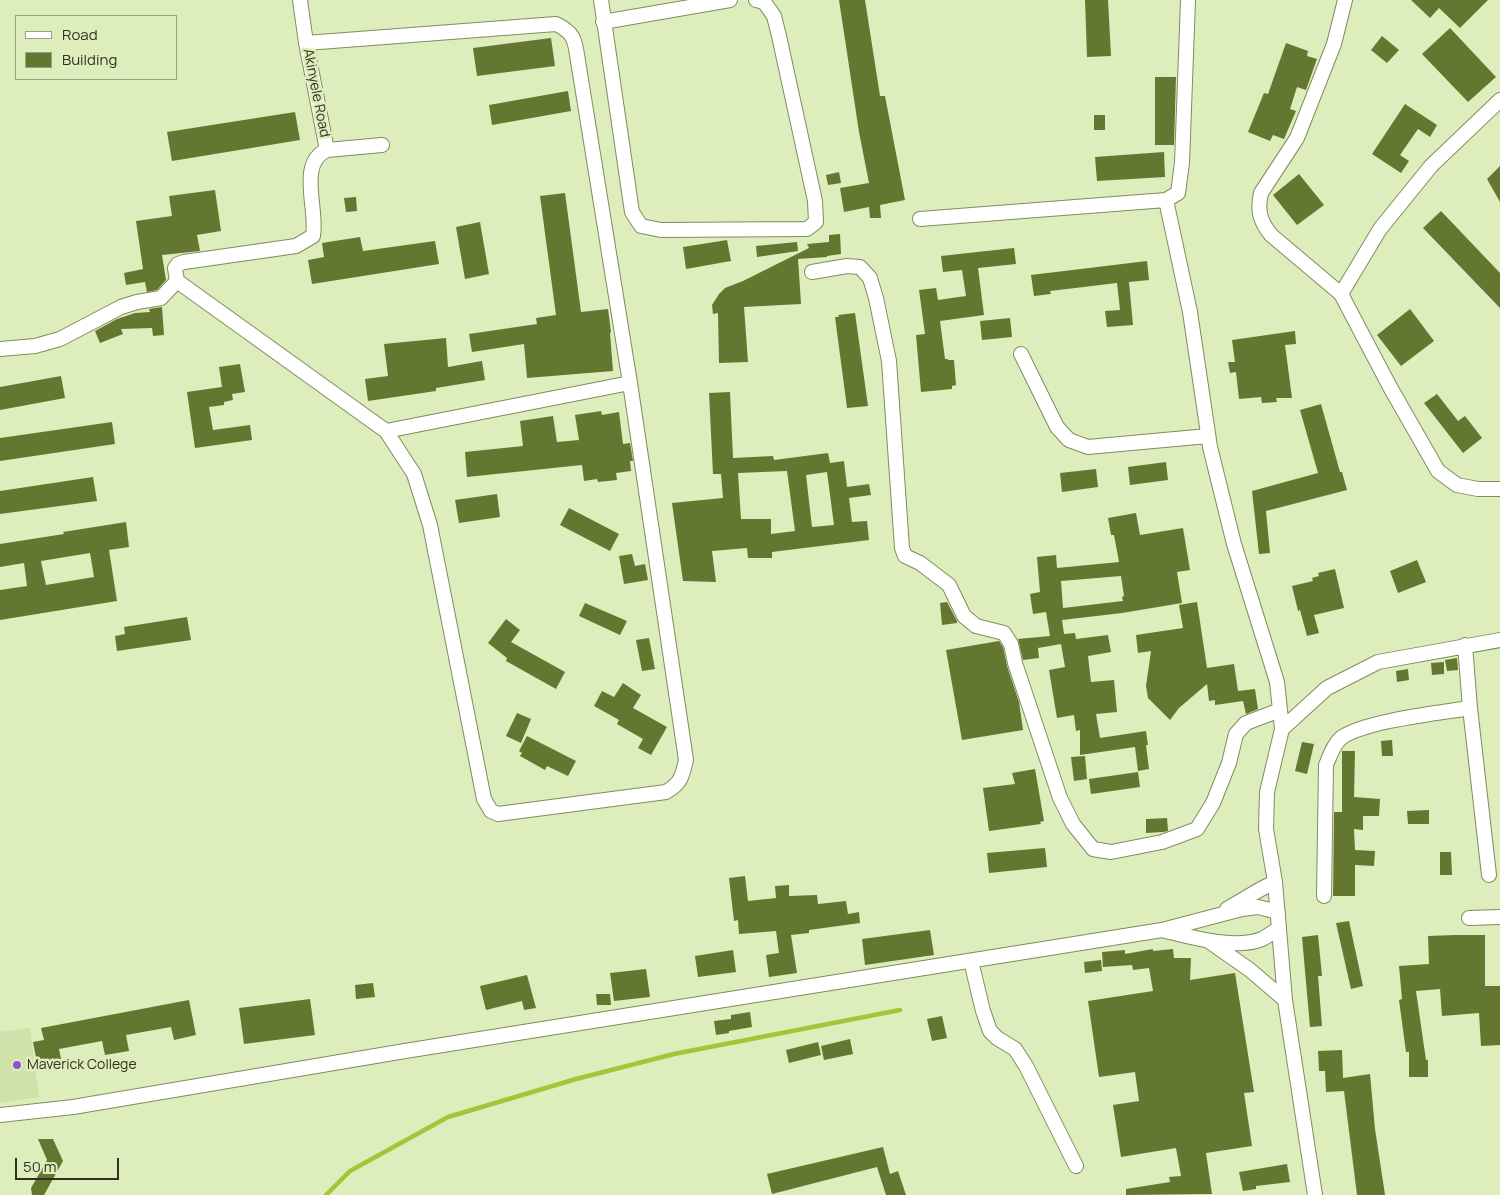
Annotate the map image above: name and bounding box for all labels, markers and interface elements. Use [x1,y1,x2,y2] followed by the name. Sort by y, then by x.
[15,15,178,80] legend
[62,24,98,45] text: Road
[299,47,333,139] street label: Akinyele Road
[62,49,117,70] text: Building
[27,1057,137,1073] place label: Maverick College
[11,1059,23,1071] marker: Maverick College
[18,1148,121,1180] scale bar
[23,1156,57,1177] text: 50 m

